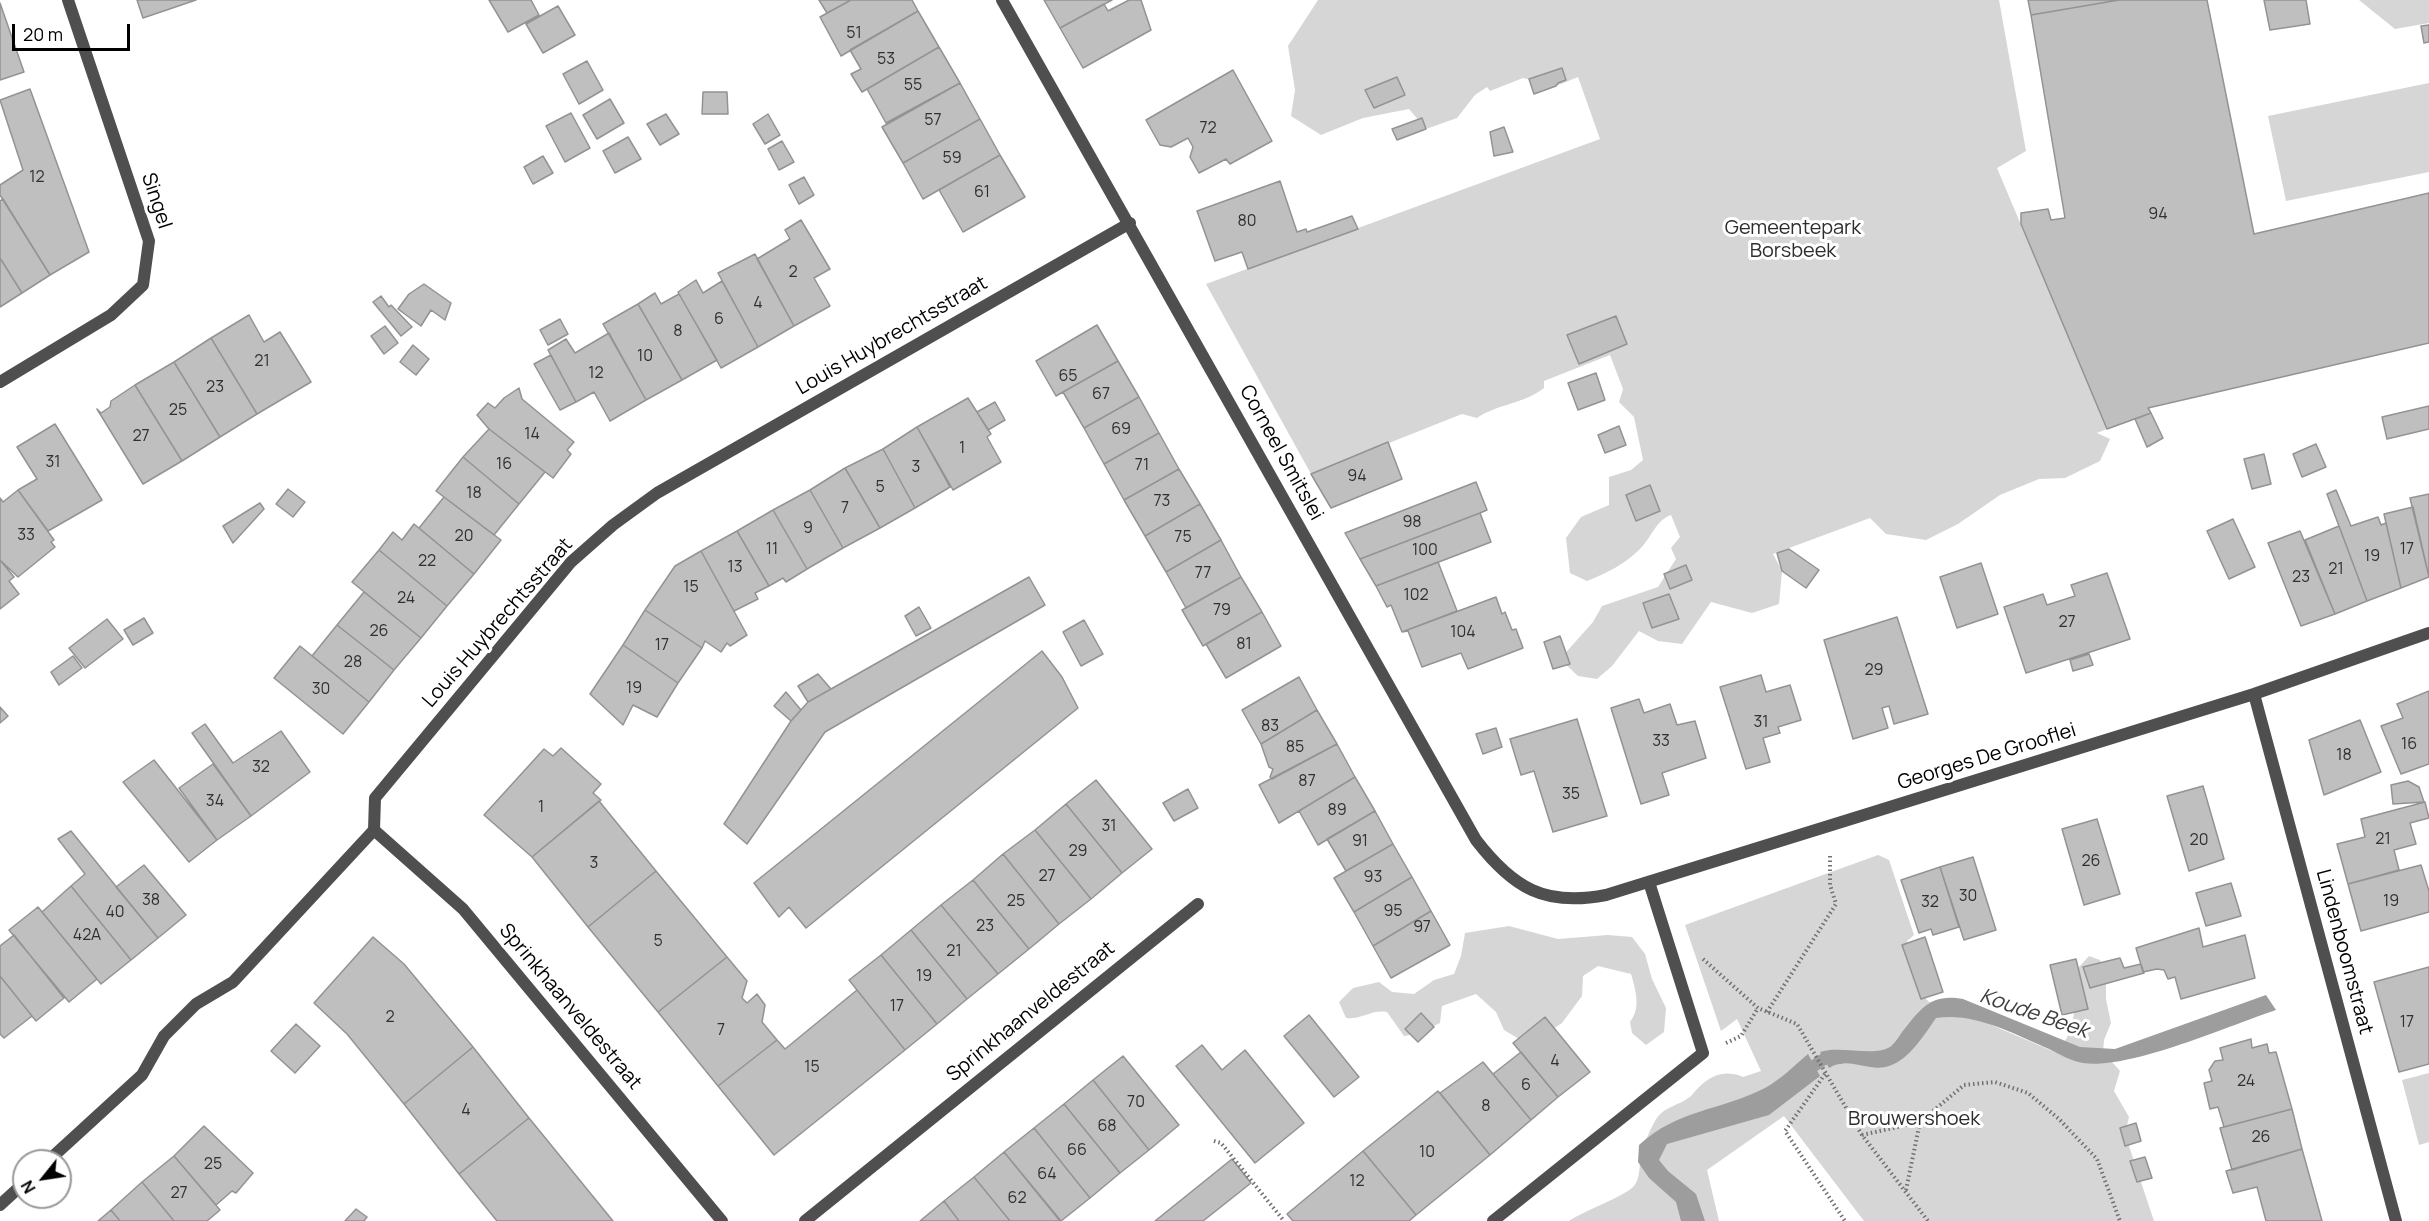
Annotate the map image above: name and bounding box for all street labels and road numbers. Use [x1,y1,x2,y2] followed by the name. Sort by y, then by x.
[136,170,176,232] street label: Singel
[792,271,992,401] street label: Louis Huybrechtsstraat
[1234,381,1328,525] street label: Corneel Smitslei
[418,533,578,713] street label: Louis Huybrechtsstraat
[1895,718,2079,796] street label: Georges De Grooflei
[2310,867,2378,1037] street label: Lindenboomstraat
[494,919,646,1095] street label: Sprinkhaanveldestraat
[942,937,1120,1087] street label: Sprinkhaanveldestraat

